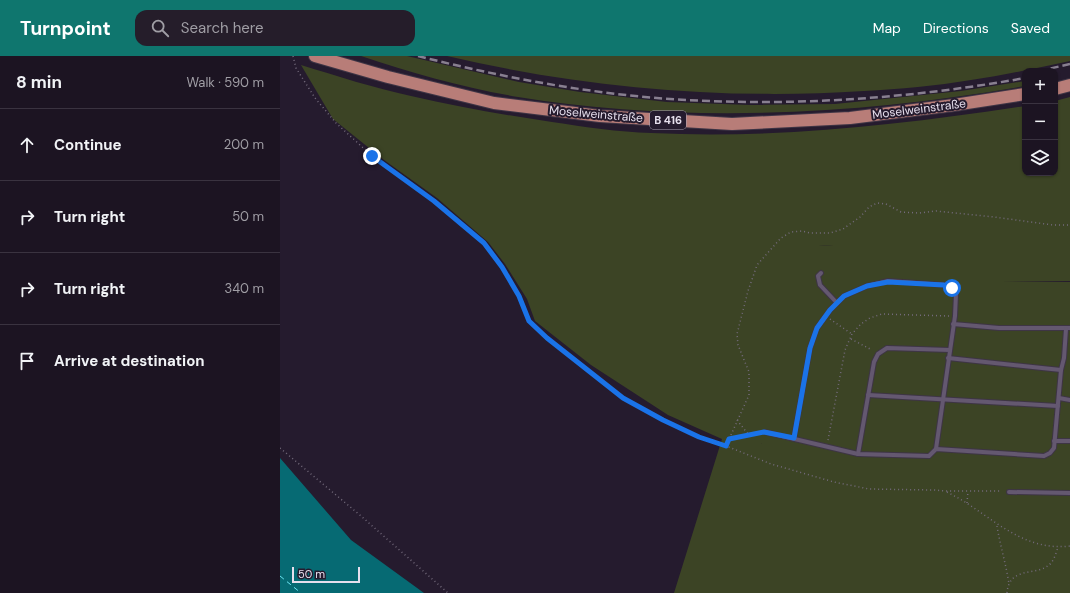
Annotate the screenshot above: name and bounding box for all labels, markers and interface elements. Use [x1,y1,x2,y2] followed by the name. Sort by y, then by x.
[135,10,415,46] search box
[20,16,111,41] text: Turnpoint
[149,17,171,39] icon: search
[181,18,264,38] text: Search here
[873,19,901,37] text: Map
[923,19,989,37] text: Directions
[1011,19,1050,37] text: Saved
[1022,68,1058,176] map controls
[1022,68,1058,104] button: +
[16,71,62,93] text: 8 min
[186,74,264,91] text: Walk · 590 m
[871,95,967,123] street label: Moselweinstraße
[548,102,644,126] street label: Moselweinstraße
[1022,104,1058,140] button: −
[650,111,686,129] road number: B 416
[16,134,38,156] icon: ahead
[54,135,122,155] text: Continue
[224,136,264,153] text: 200 m
[1022,140,1058,176] button: layers
[363,147,381,165] route end
[16,206,38,228] icon: right
[54,207,125,227] text: Turn right
[232,208,264,225] text: 50 m
[16,278,38,300] icon: right
[54,279,125,299] text: Turn right
[943,279,961,297] route start
[224,280,264,297] text: 340 m
[16,350,38,372] icon: arrive
[54,351,205,371] text: Arrive at destination
[292,565,360,584] scale bar
[298,567,325,581] text: 50 m

